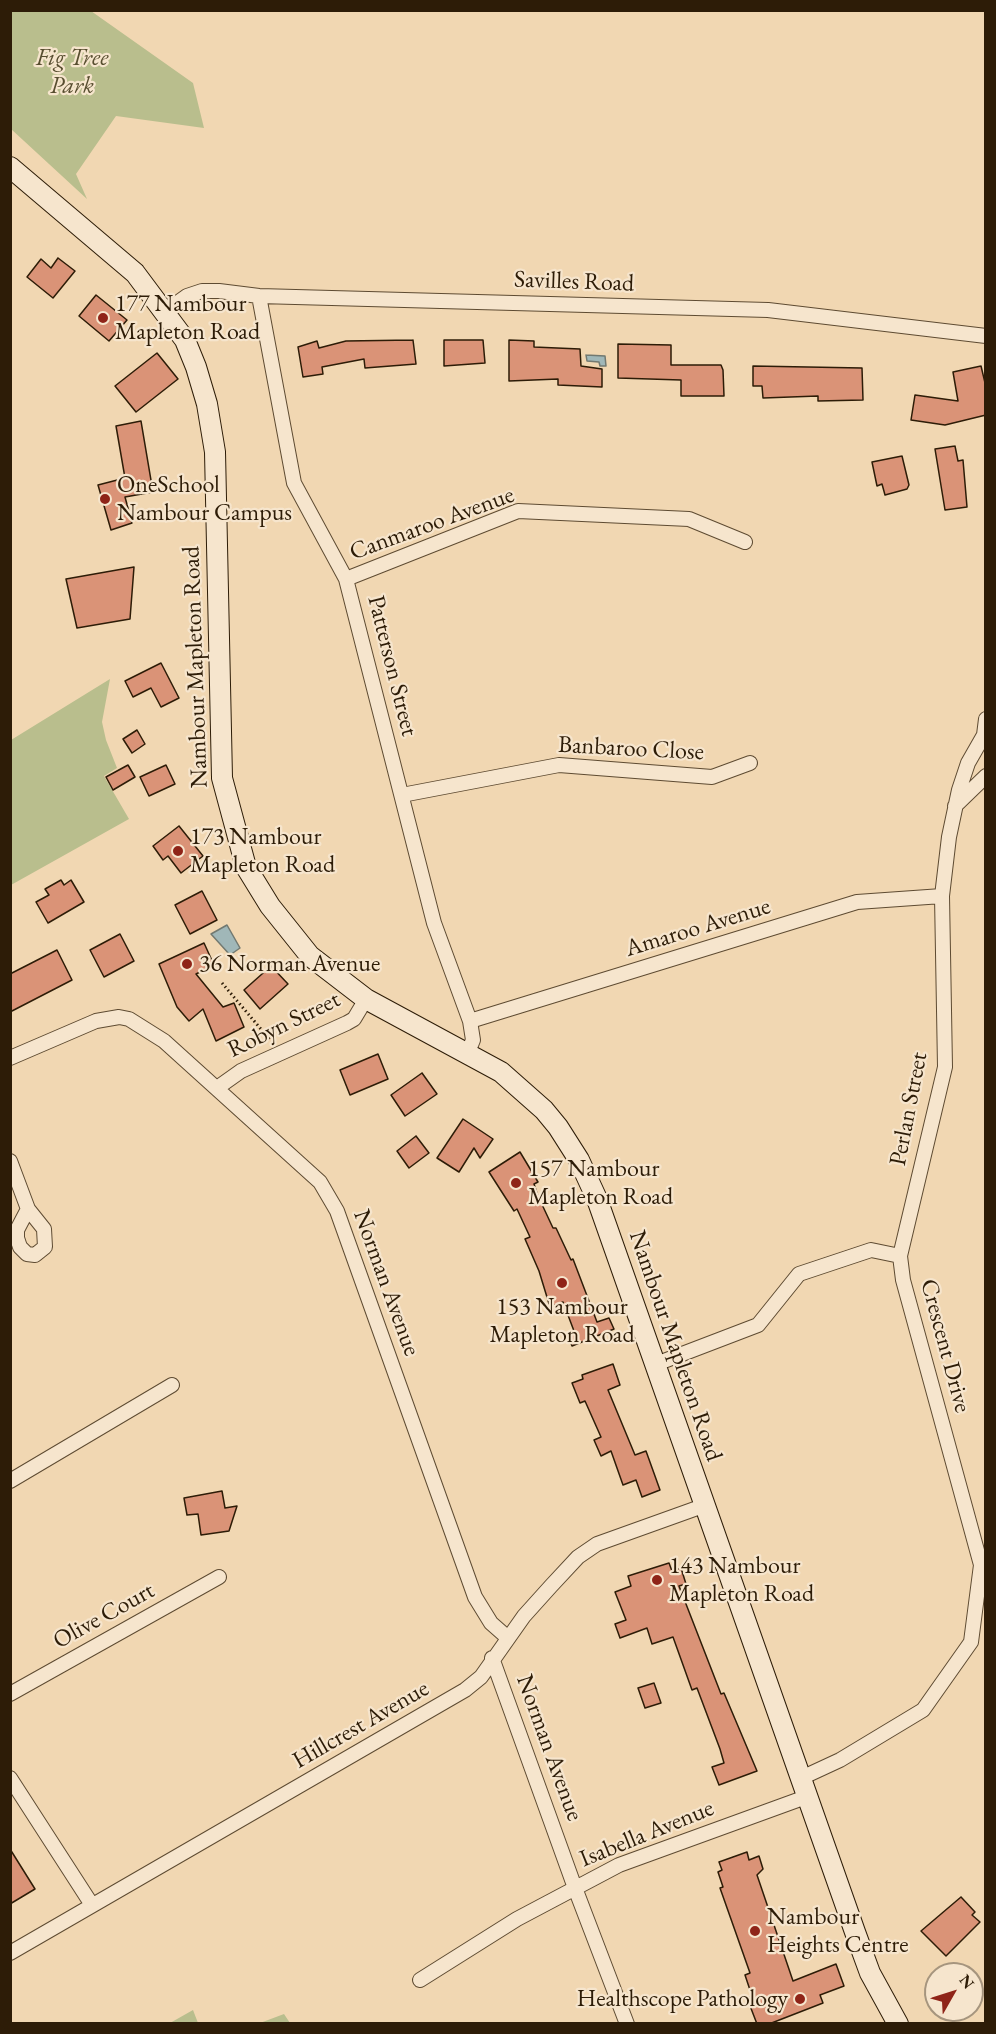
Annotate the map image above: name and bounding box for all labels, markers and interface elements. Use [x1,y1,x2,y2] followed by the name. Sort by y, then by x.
[36,44,108,100] park label: Fig Tree Park
[513,266,635,298] street label: Savilles Road
[115,290,260,346] place label: 177 Nambour Mapleton Road
[96,311,110,325] marker: 177 Nambour Mapleton Road
[117,471,292,527] place label: OneSchool Nambour Campus
[346,481,518,567] street label: Canmaroo Avenue
[98,492,112,506] marker: OneSchool Nambour Campus
[177,546,215,788] street label: Nambour Mapleton Road
[361,593,423,739] street label: Patterson Street
[557,731,705,767] street label: Banbaroo Close
[190,823,335,879] place label: 173 Nambour Mapleton Road
[171,844,185,858] marker: 173 Nambour Mapleton Road
[622,892,774,964] street label: Amaroo Avenue
[199,950,380,978] place label: 36 Norman Avenue
[180,957,194,971] marker: 36 Norman Avenue
[223,985,345,1065] street label: Robyn Street
[884,1050,934,1168] street label: Perlan Street
[528,1155,673,1211] place label: 157 Nambour Mapleton Road
[509,1176,523,1190] marker: 157 Nambour Mapleton Road
[346,1206,426,1360] street label: Norman Avenue
[622,1227,728,1465] street label: Nambour Mapleton Road
[555,1276,569,1290] marker: 153 Nambour Mapleton Road
[913,1276,977,1416] street label: Crescent Drive
[489,1293,635,1349] place label: 153 Nambour Mapleton Road
[669,1552,814,1608] place label: 143 Nambour Mapleton Road
[650,1573,664,1587] marker: 143 Nambour Mapleton Road
[48,1576,160,1656] street label: Olive Court
[509,1671,589,1825] street label: Norman Avenue
[288,1674,434,1776] street label: Hillcrest Avenue
[576,1794,718,1874] street label: Isabella Avenue
[767,1903,909,1959] place label: Nambour Heights Centre
[748,1924,762,1938] marker: Nambour Heights Centre
[924,1962,984,2022] north arrow
[955,1970,979,1993] text: N
[577,1985,788,2013] place label: Healthscope Pathology
[793,1992,807,2006] marker: Healthscope Pathology

